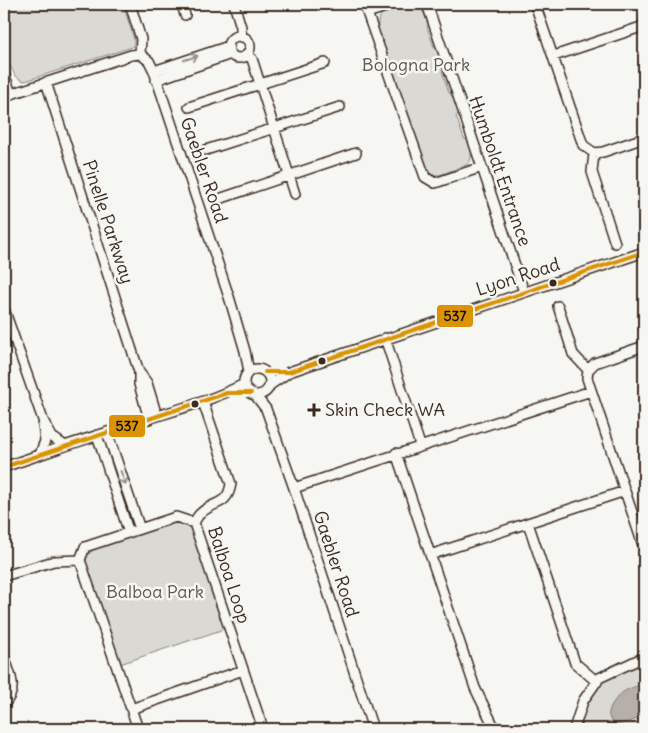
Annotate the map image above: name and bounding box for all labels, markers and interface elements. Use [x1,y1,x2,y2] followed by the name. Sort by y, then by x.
[183,53,199,63] one-way arrow
[362,53,470,76] park label: Bologna Park
[464,93,537,249] street label: Humboldt Entrance
[176,114,233,226] street label: Gaebler Road
[78,157,139,287] street label: Pinelle Parkway
[473,252,563,301] street label: Lyon Road
[548,278,558,288] unlabelled marker
[436,304,474,328] line badge: 537
[444,307,467,325] text: 537
[317,356,327,366] unlabelled marker
[325,398,445,421] place label: Skin Check WA
[190,399,200,409] unlabelled marker
[307,403,321,417] marker: Skin Check WA
[108,414,146,438] line badge: 537
[116,417,139,435] text: 537
[118,470,128,486] one-way arrow
[308,508,365,620] street label: Gaebler Road
[203,523,256,626] street label: Balboa Loop
[106,580,204,603] park label: Balboa Park

